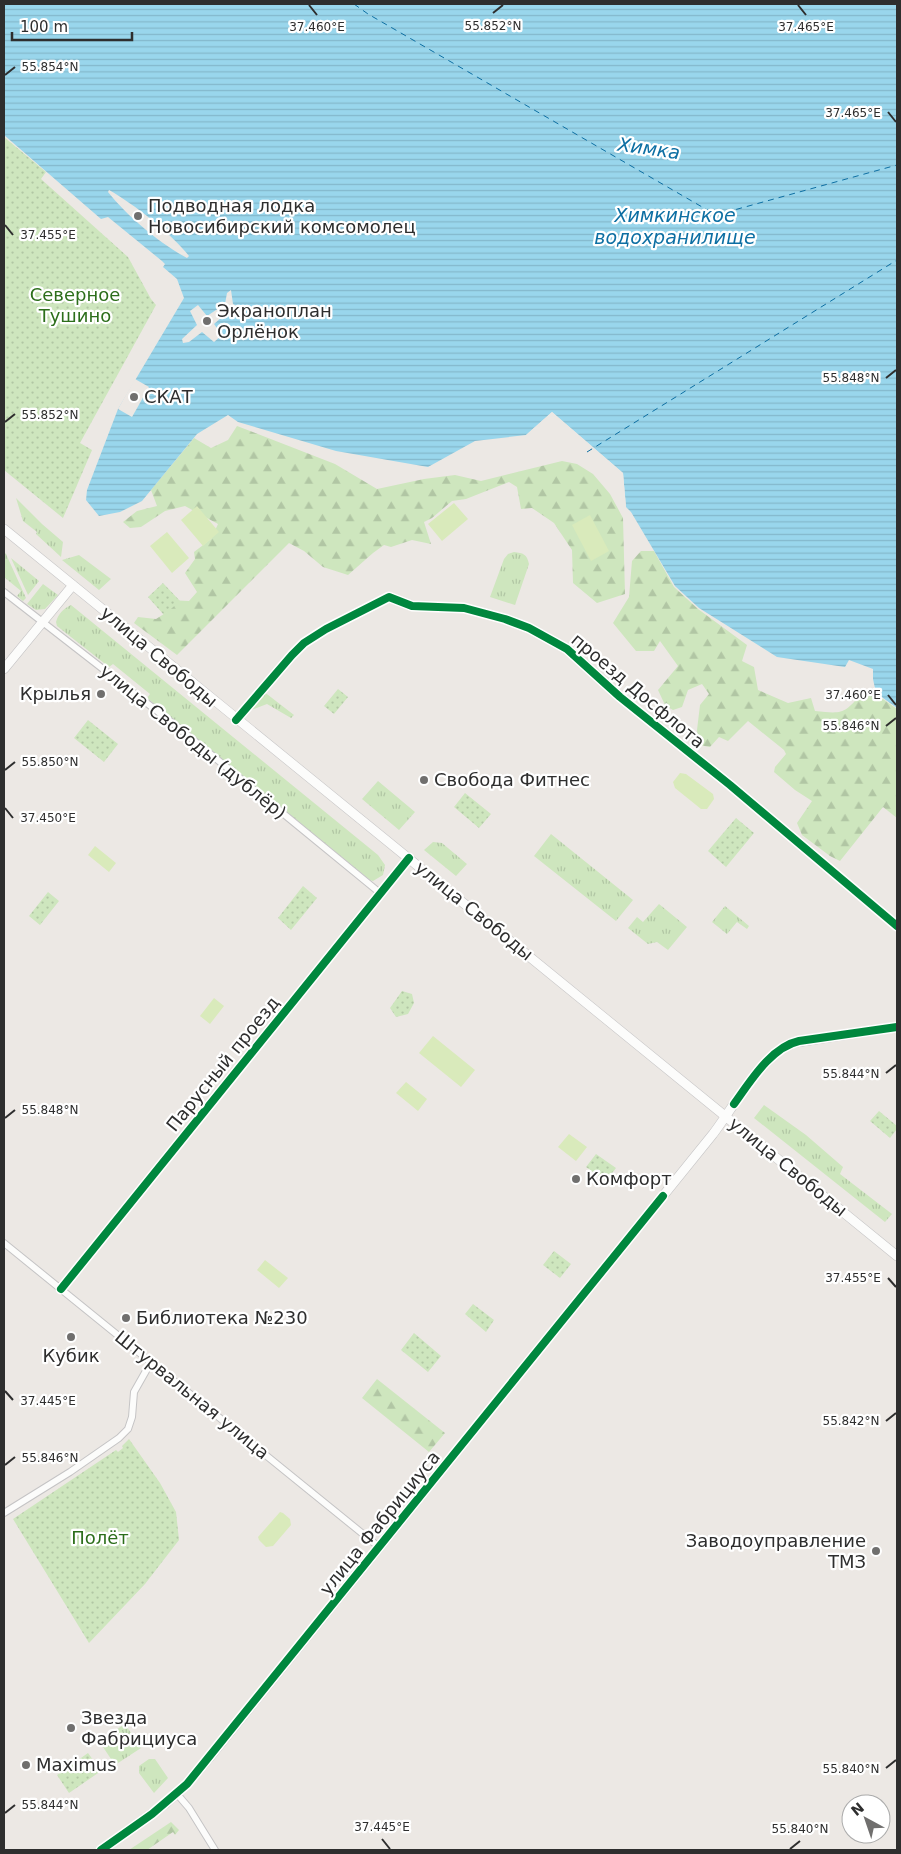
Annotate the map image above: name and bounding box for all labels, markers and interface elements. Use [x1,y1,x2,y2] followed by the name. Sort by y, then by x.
[12,10,132,42] scale bar
[20,18,68,36] text: 100 m
[465,19,521,33] text: 55.852°N
[289,20,345,34] text: 37.460°E
[778,20,834,34] text: 37.465°E
[22,60,78,74] text: 55.854°N
[825,106,881,120] text: 37.465°E
[615,133,682,163] water label: Химка
[148,195,416,237] place label: Подводная лодка Новосибирский комсомолец
[594,204,756,248] water label: Химкинское водохранилище
[132,210,144,222] marker: Подводная лодка Новосибирский комсомолец
[20,228,76,242] text: 37.455°E
[30,284,120,326] park label: Северное Тушино
[217,300,332,342] place label: Экраноплан Орлёнок
[201,315,213,327] marker: Экраноплан Орлёнок
[823,371,879,385] text: 55.848°N
[144,386,194,407] place label: СКАТ
[128,391,140,403] marker: СКАТ
[22,408,78,422] text: 55.852°N
[97,602,222,712] street label: улица Свободы
[567,629,709,752] street label: проезд Досфлота
[96,660,291,823] street label: улица Свободы (дублёр)
[20,683,91,704] place label: Крылья
[95,688,107,700] marker: Крылья
[825,688,881,702] text: 37.460°E
[823,719,879,733] text: 55.846°N
[22,755,78,769] text: 55.850°N
[434,769,590,790] place label: Свобода Фитнес
[418,774,430,786] marker: Свобода Фитнес
[20,811,76,825] text: 37.450°E
[411,857,538,965] street label: улица Свободы
[162,992,283,1135] street label: Парусный проезд
[823,1067,879,1081] text: 55.844°N
[22,1103,78,1117] text: 55.848°N
[725,1113,852,1221] street label: улица Свободы
[586,1168,672,1189] place label: Комфорт
[570,1173,582,1185] marker: Комфорт
[825,1271,881,1285] text: 37.455°E
[136,1307,308,1328] place label: Библиотека №230
[120,1312,132,1324] marker: Библиотека №230
[111,1326,274,1463] street label: Штурвальная улица
[65,1331,77,1343] marker: Кубик
[42,1345,100,1366] place label: Кубик
[20,1394,76,1408] text: 37.445°E
[823,1414,879,1428] text: 55.842°N
[315,1446,444,1599] street label: улица Фабрициуса
[22,1451,78,1465] text: 55.846°N
[71,1527,129,1548] park label: Полёт
[686,1530,866,1572] place label: Заводоуправление ТМЗ
[870,1545,882,1557] marker: Заводоуправление ТМЗ
[81,1707,197,1749] place label: Звезда Фабрициуса
[65,1722,77,1734] marker: Звезда Фабрициуса
[36,1754,117,1775] place label: Maximus
[20,1759,32,1771] marker: Maximus
[823,1762,879,1776] text: 55.840°N
[841,1794,891,1844] north arrow
[22,1798,78,1812] text: 55.844°N
[848,1799,867,1819] text: N
[354,1820,410,1834] text: 37.445°E
[772,1822,828,1836] text: 55.840°N

